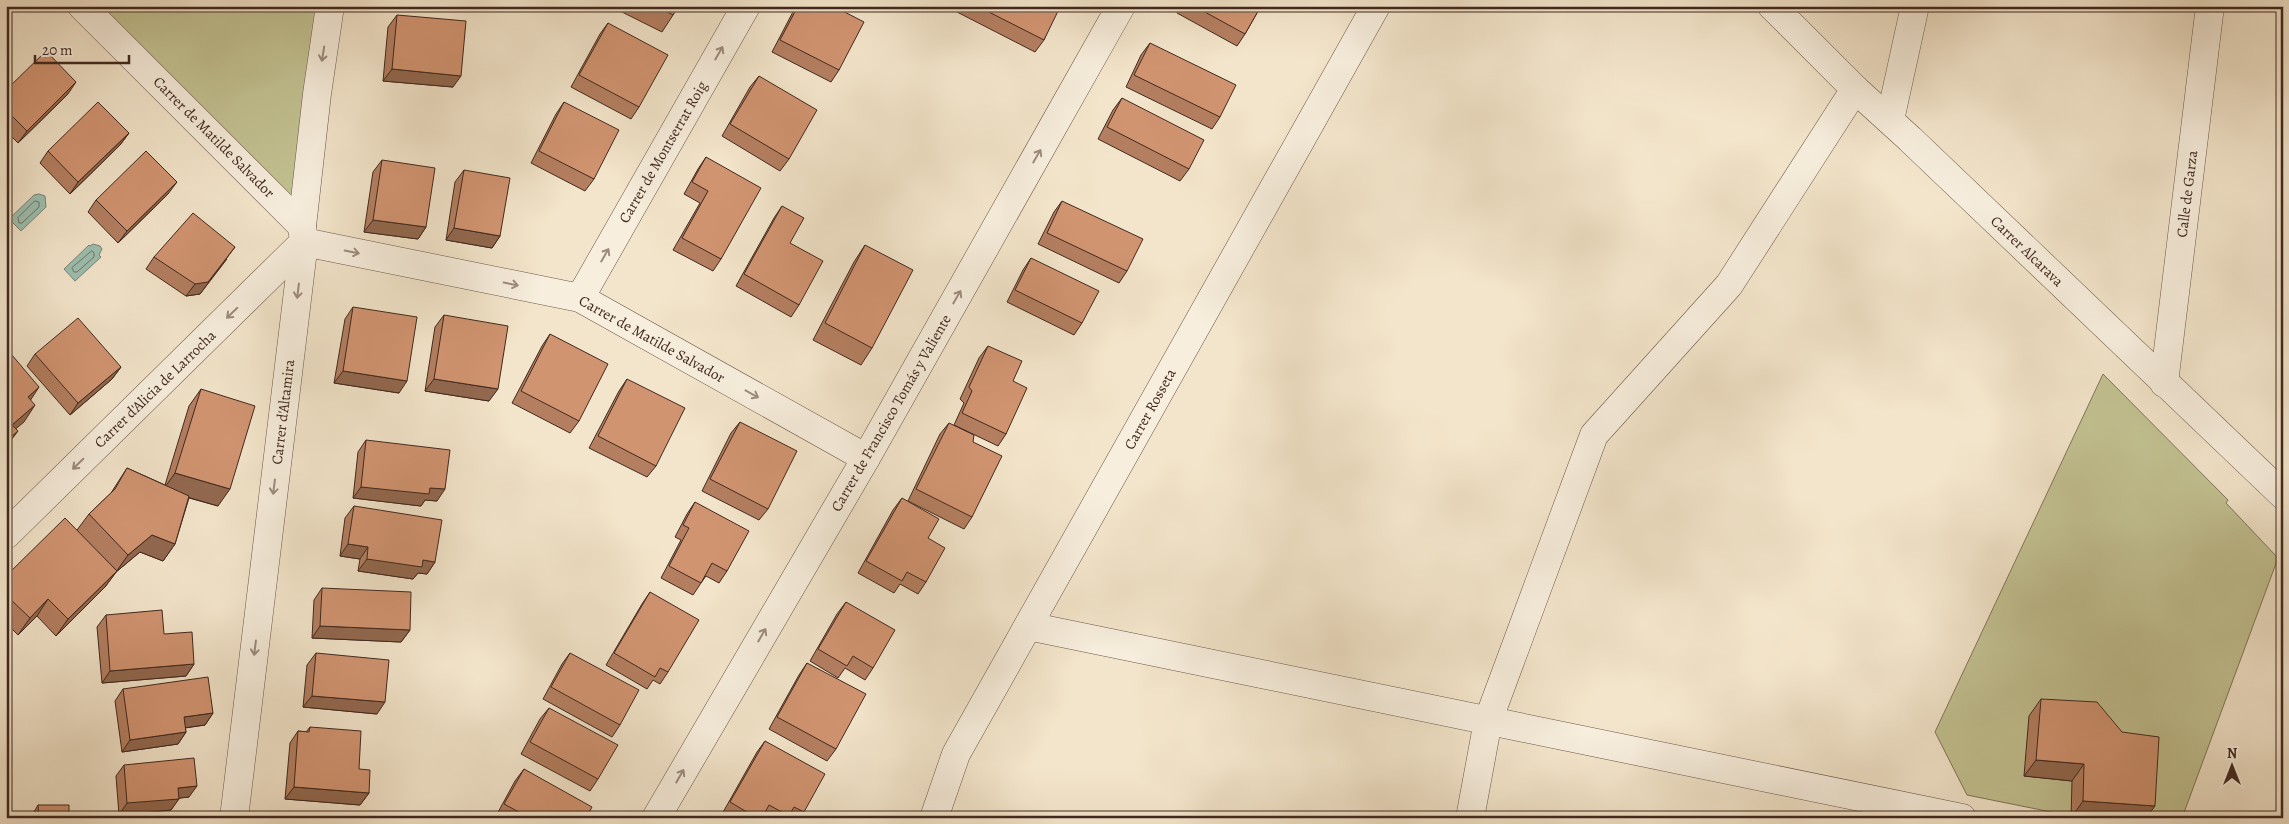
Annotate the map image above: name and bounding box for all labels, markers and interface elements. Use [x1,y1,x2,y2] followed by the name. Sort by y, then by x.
[35,32,129,64] scale bar
[42,40,73,60] text: 20 m
[318,46,328,62] one-way arrow
[715,47,725,61] one-way arrow
[149,72,279,202] street label: Carrer de Matilde Salvador
[614,77,712,227] street label: Carrer de Montserrat Roig
[1032,149,1042,163] one-way arrow
[2172,149,2202,239] street label: Calle de Garza
[1986,211,2068,291] street label: Carrer Alcarava
[343,248,359,257] one-way arrow
[600,249,610,263] one-way arrow
[503,280,519,289] one-way arrow
[293,282,303,298] one-way arrow
[575,290,729,388] street label: Carrer de Matilde Salvador
[952,291,962,305] one-way arrow
[226,307,238,319] one-way arrow
[826,311,956,515] street label: Carrer de Francisco Tomás y Valiente
[90,326,220,452] street label: Carrer d'Alicia de Larrocha
[267,358,299,466] street label: Carrer d'Altamira
[1119,365,1181,453] street label: Carrer Rosseta
[744,390,759,399] one-way arrow
[72,458,85,470] one-way arrow
[269,478,279,494] one-way arrow
[758,629,768,643] one-way arrow
[249,640,259,656] one-way arrow
[2206,742,2256,792] north arrow
[2227,744,2237,763] text: N
[676,769,686,783] one-way arrow

